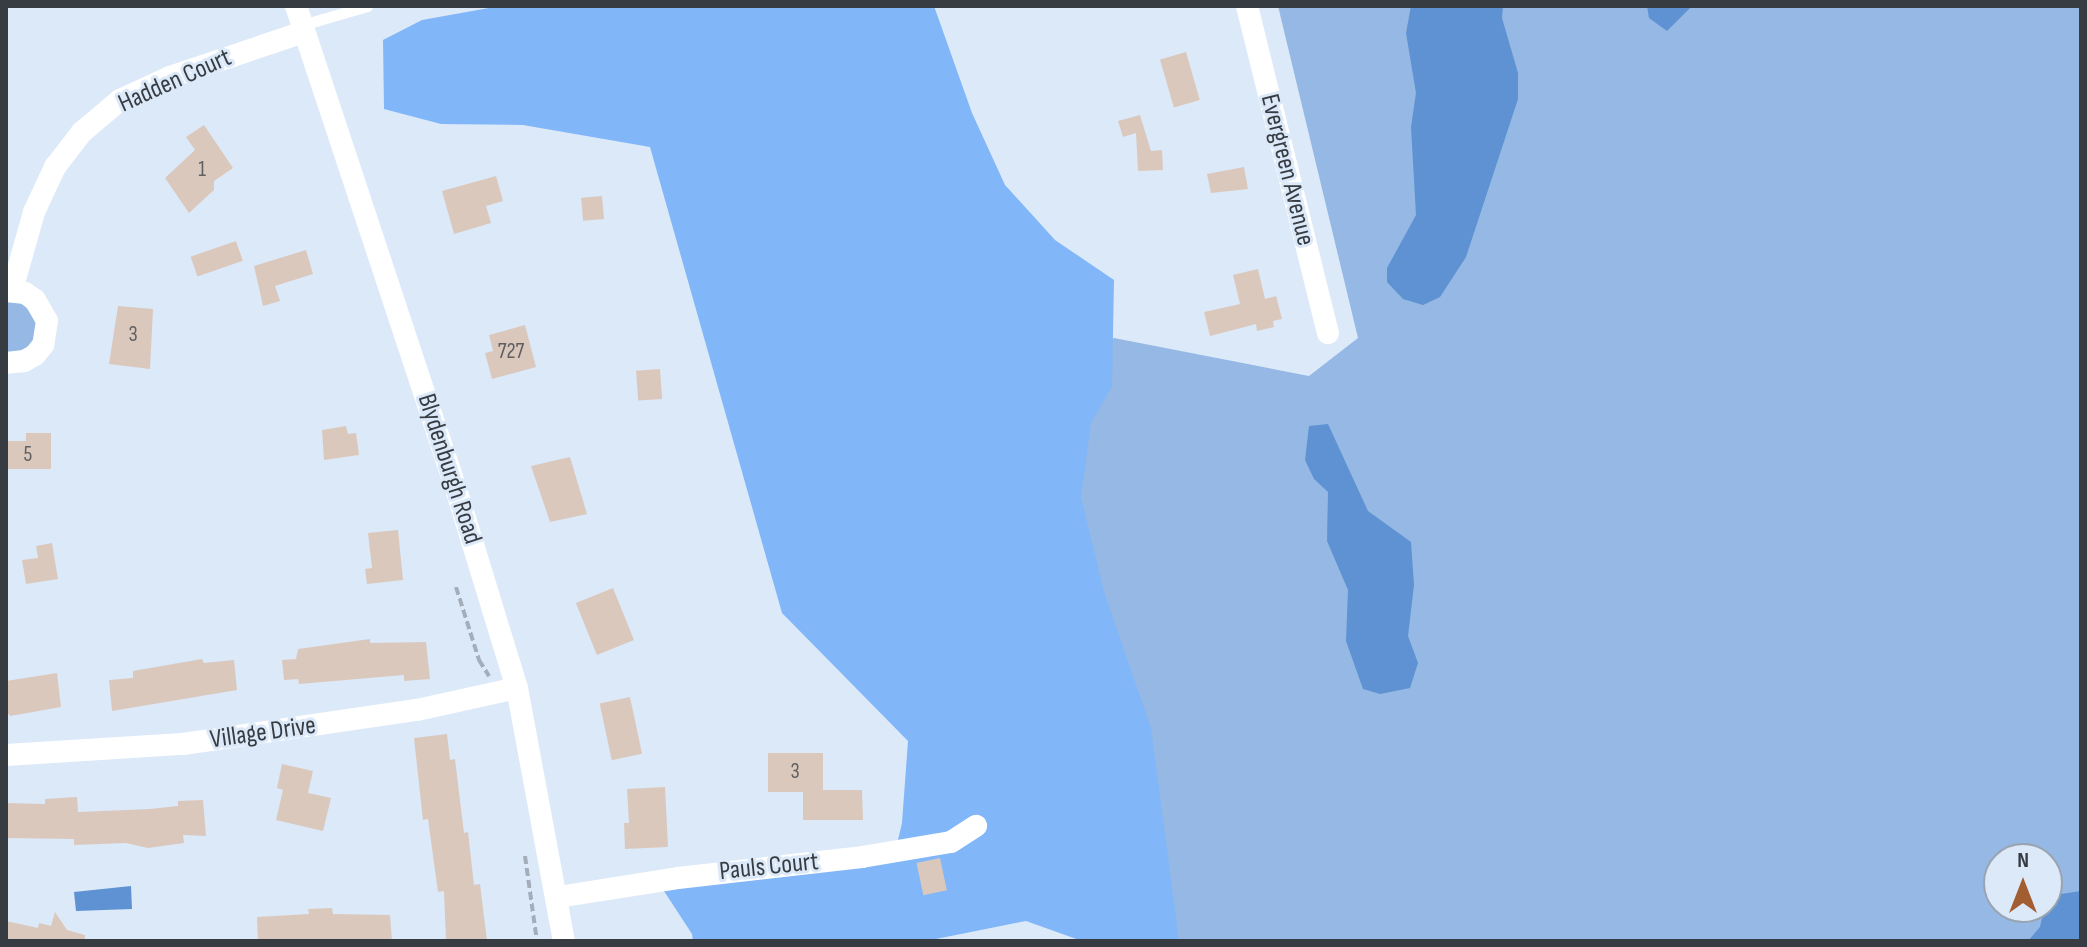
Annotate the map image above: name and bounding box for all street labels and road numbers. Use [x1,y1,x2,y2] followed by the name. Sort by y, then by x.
[114,42,236,120] street label: Hadden Court
[1253,91,1321,249] street label: Evergreen Avenue
[410,390,488,548] street label: Blydenburgh Road
[208,710,318,756] street label: Village Drive
[718,846,820,888] street label: Pauls Court

